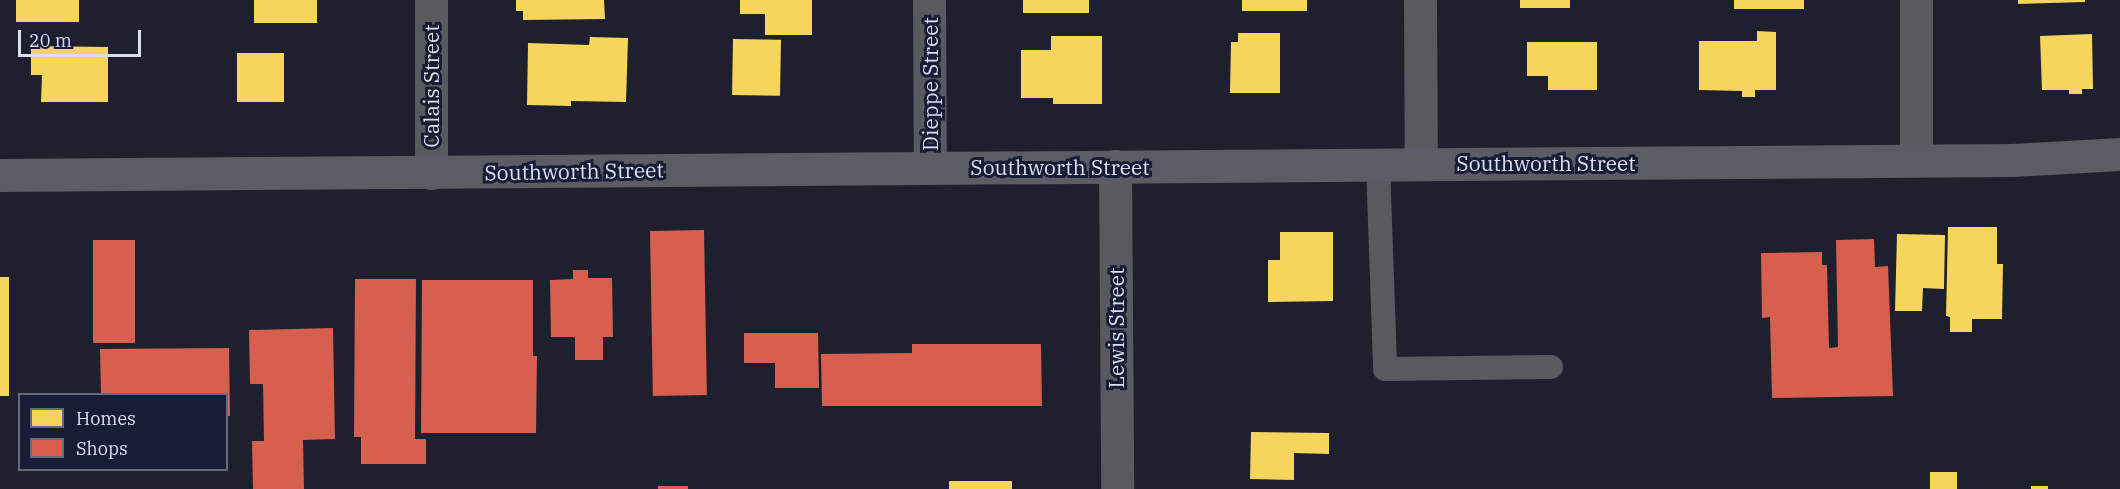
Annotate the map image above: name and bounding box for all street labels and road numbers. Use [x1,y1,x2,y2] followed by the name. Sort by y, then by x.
[917,17,943,151] street label: Dieppe Street
[418,24,444,148] street label: Calais Street
[1456,150,1636,176] street label: Southworth Street
[970,154,1150,180] street label: Southworth Street
[484,157,664,185] street label: Southworth Street
[1103,268,1129,388] street label: Lewis Street

